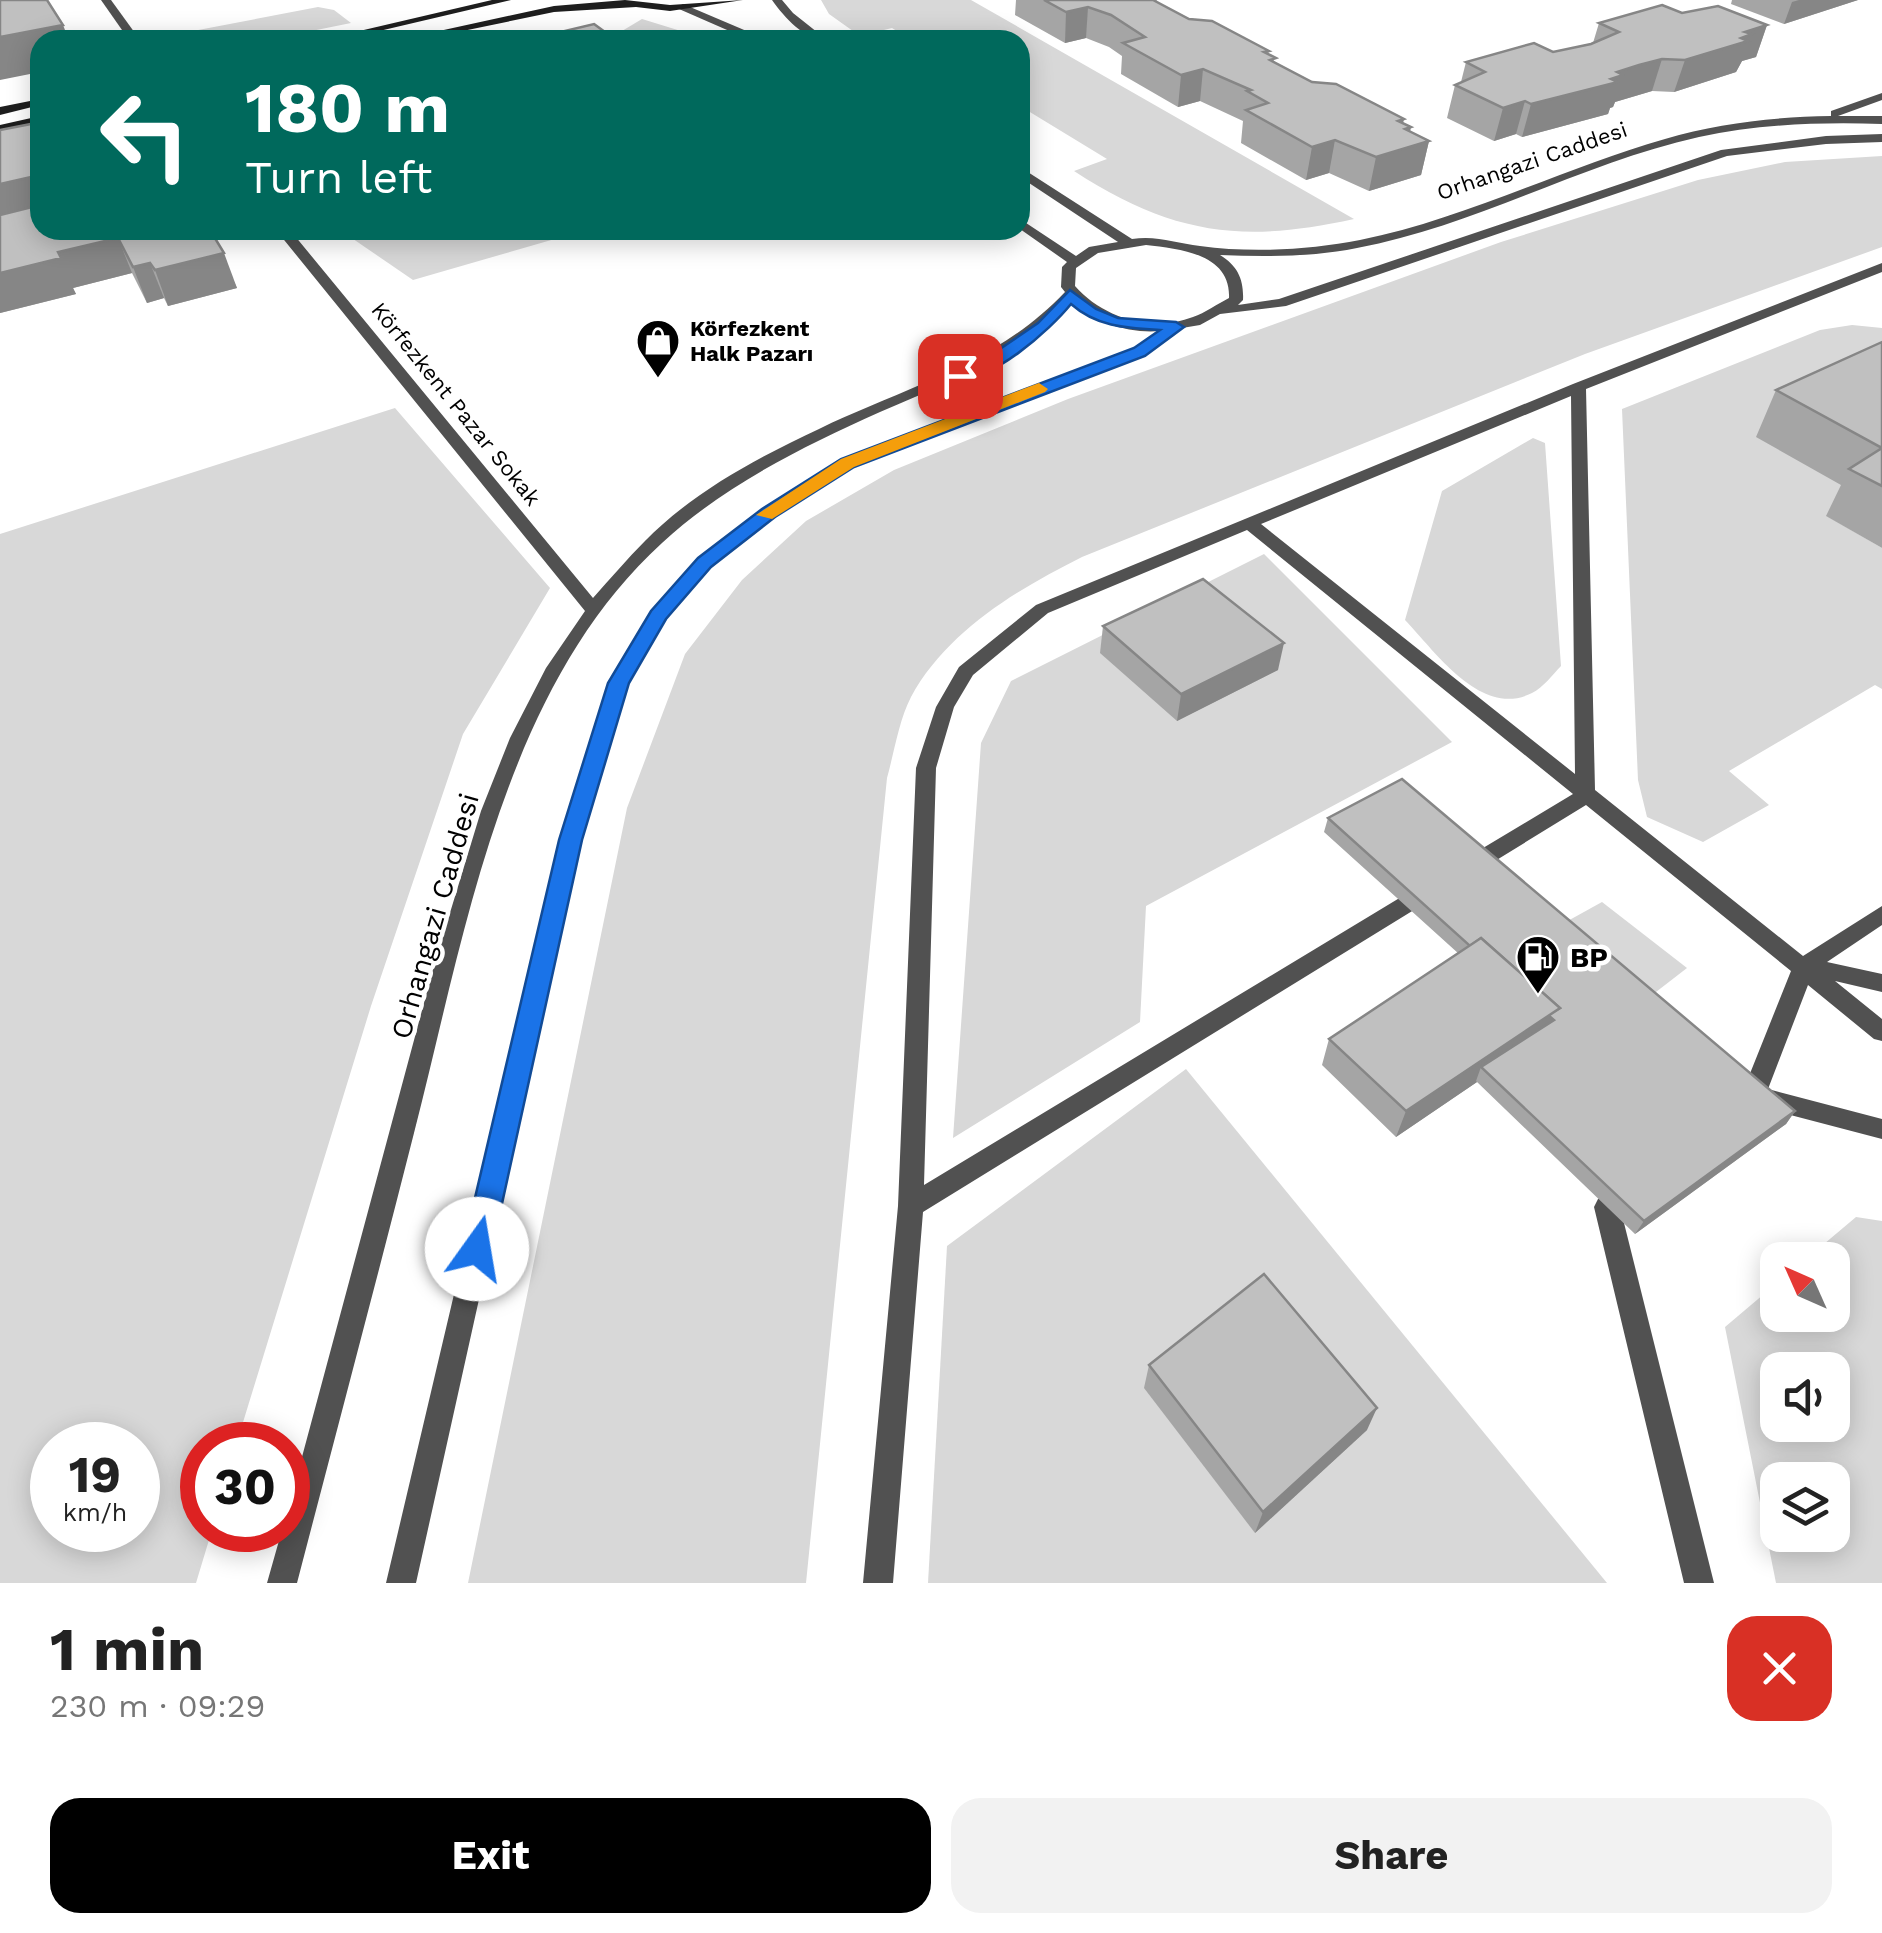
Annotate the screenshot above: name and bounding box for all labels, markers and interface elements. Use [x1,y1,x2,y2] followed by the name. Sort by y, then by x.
[245,67,450,149] text: 180 m
[80,70,210,200] icon: left
[1434,117,1630,205] street label: Orhangazi Caddesi
[245,151,432,204] text: Turn left
[366,297,546,511] street label: Körfezkent Pazar Sokak
[690,316,813,366] place label: Körfezkent Halk Pazarı
[635,318,681,379] shop icon: Körfezkent Halk Pazarı
[918,334,1003,419] pin
[933,349,988,404] icon: arrive
[384,789,486,1043] street label: Orhangazi Caddesi
[1515,934,1561,995] fuel station icon: BP
[1570,941,1608,974] place label: BP
[425,1197,529,1301] position arrow
[1760,1242,1850,1332] north arrow
[1760,1242,1850,1552] map controls
[1760,1352,1850,1442] button: sound
[180,1422,310,1552] speed limit sign: 30
[69,1445,121,1504] text: 19
[1760,1462,1850,1552] button: layers
[63,1498,127,1527] text: km/h
[50,1614,204,1685] text: 1 min
[1727,1616,1832,1721] button: close
[50,1687,265,1725] text: 230 m · 09:29
[50,1798,931,1913] button: Exit
[951,1798,1832,1913] button: Share

